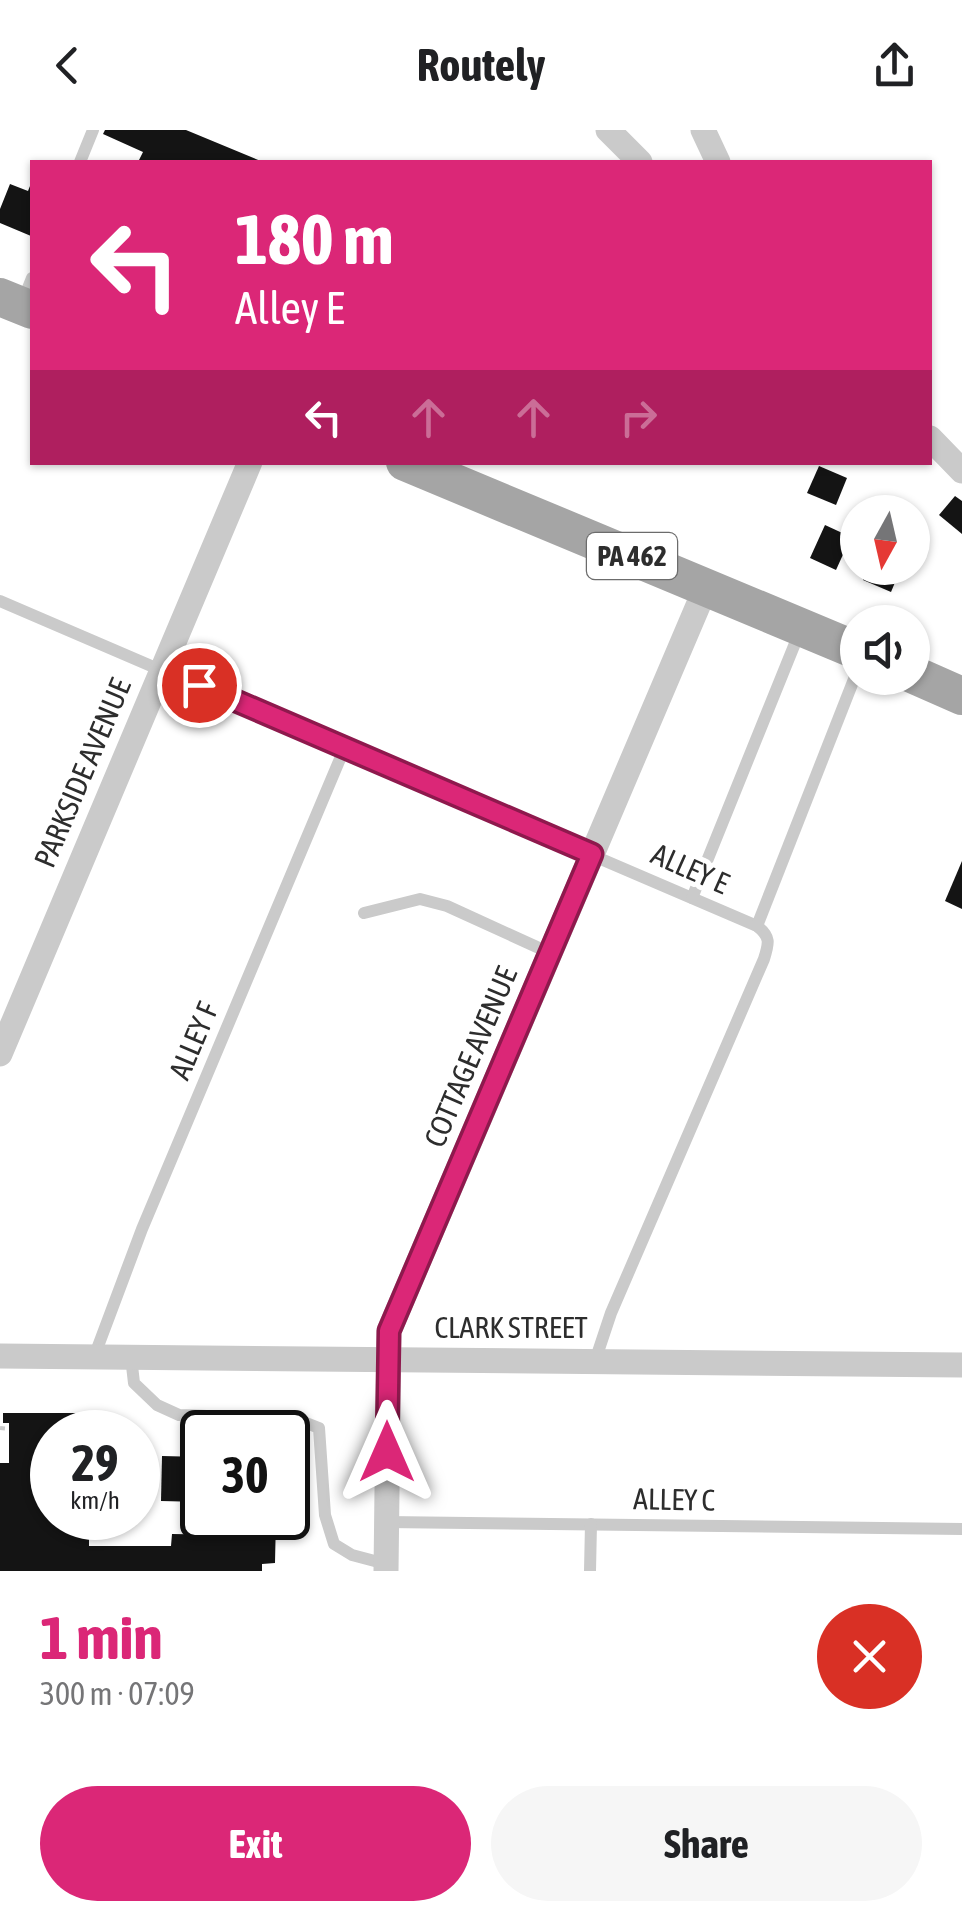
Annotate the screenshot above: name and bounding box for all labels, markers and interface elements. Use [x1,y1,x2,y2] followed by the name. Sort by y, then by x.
[40,38,95,93] icon: back
[867,38,922,93] icon: share
[417,39,545,91] text: Routely
[235,199,394,279] text: 180 m
[70,200,200,330] icon: left
[235,282,344,334] text: Alley E
[296,390,351,445] icon: left
[401,390,456,445] icon: ahead
[506,390,561,445] icon: ahead
[611,390,666,445] icon: right
[840,495,930,585] north arrow
[840,495,930,695] map controls
[587,533,677,579] road number: PA 462
[840,605,930,695] button: sound
[157,643,242,728] pin
[172,658,227,713] icon: arrive
[27,673,137,872] street label: PARKSIDE AVENUE
[647,836,734,900] street label: ALLEY E
[417,961,523,1152] street label: COTTAGE AVENUE
[162,997,224,1084] street label: ALLEY F
[434,1310,588,1344] street label: CLARK STREET
[335,1400,439,1504] position arrow
[180,1410,310,1540] speed limit sign: 30
[71,1434,118,1492] text: 29
[633,1481,715,1517] street label: ALLEY C
[70,1486,120,1514] text: km/h
[40,1603,163,1672] text: 1 min
[817,1604,922,1709] button: close
[40,1675,195,1712] text: 300 m · 07:09
[40,1786,471,1901] button: Exit
[491,1786,922,1901] button: Share

